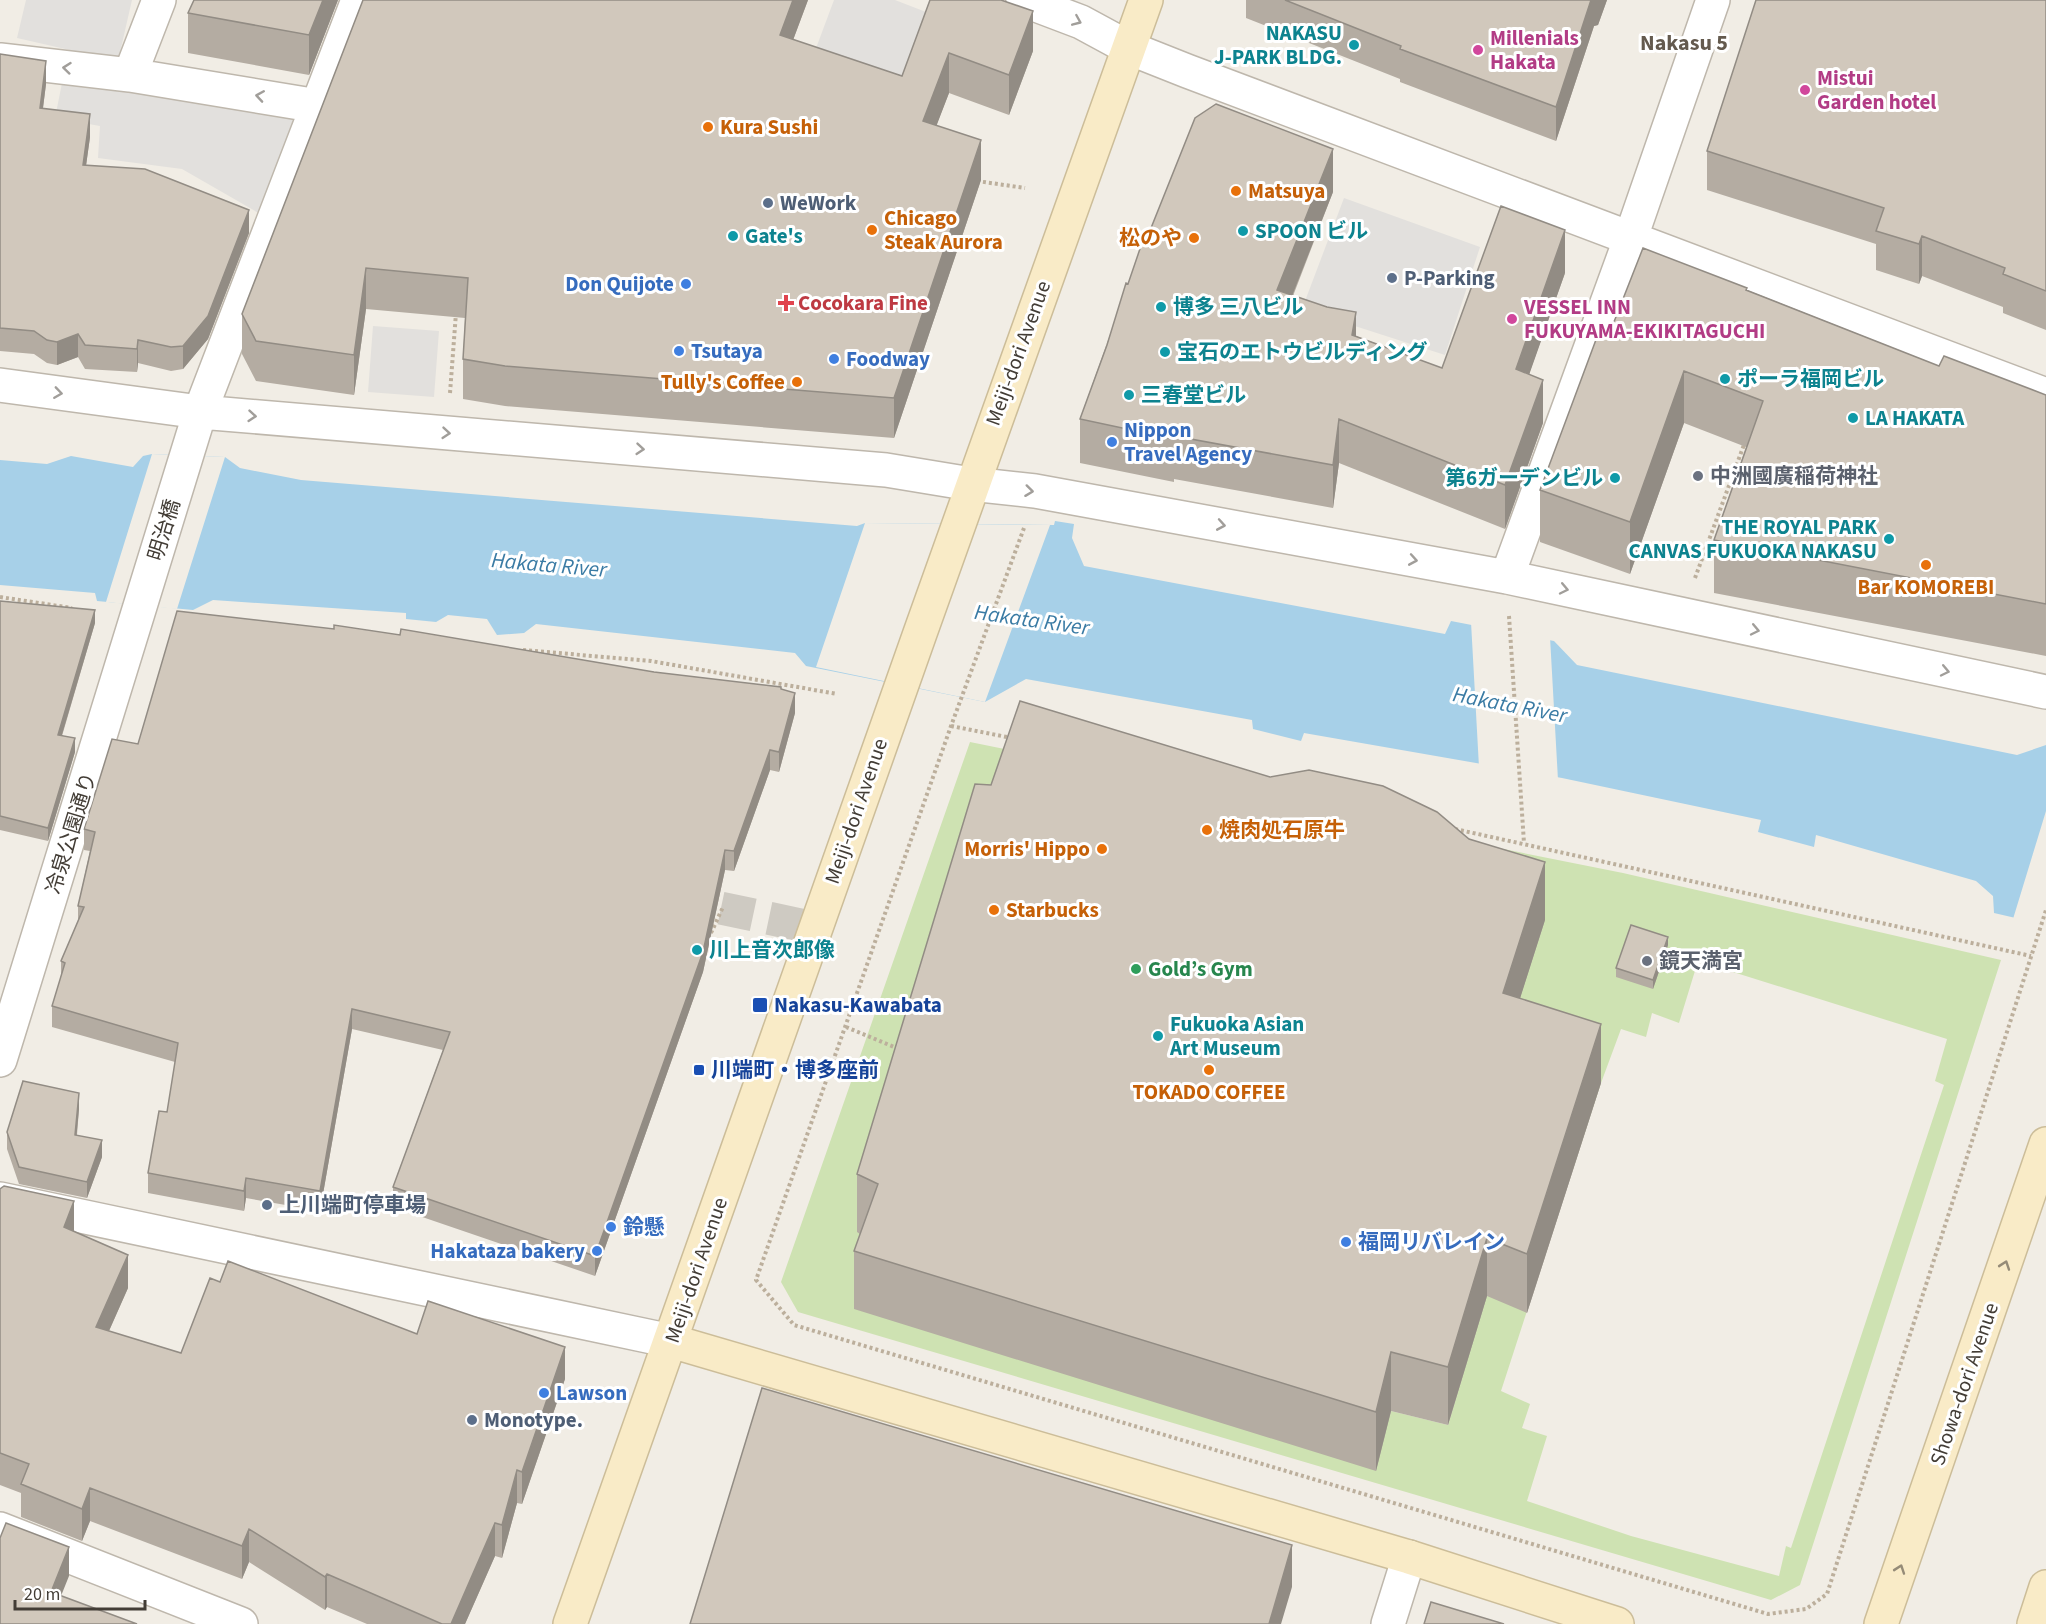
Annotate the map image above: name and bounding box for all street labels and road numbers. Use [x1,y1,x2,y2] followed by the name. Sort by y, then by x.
[978,276,1058,430] street label: Meiji-dori Avenue
[140,495,188,565] street label: 明治橋
[817,734,895,888] street label: Meiji-dori Avenue
[38,768,104,898] street label: 冷泉公園通り
[657,1193,735,1347] street label: Meiji-dori Avenue
[1922,1299,2006,1469] street label: Showa-dori Avenue

